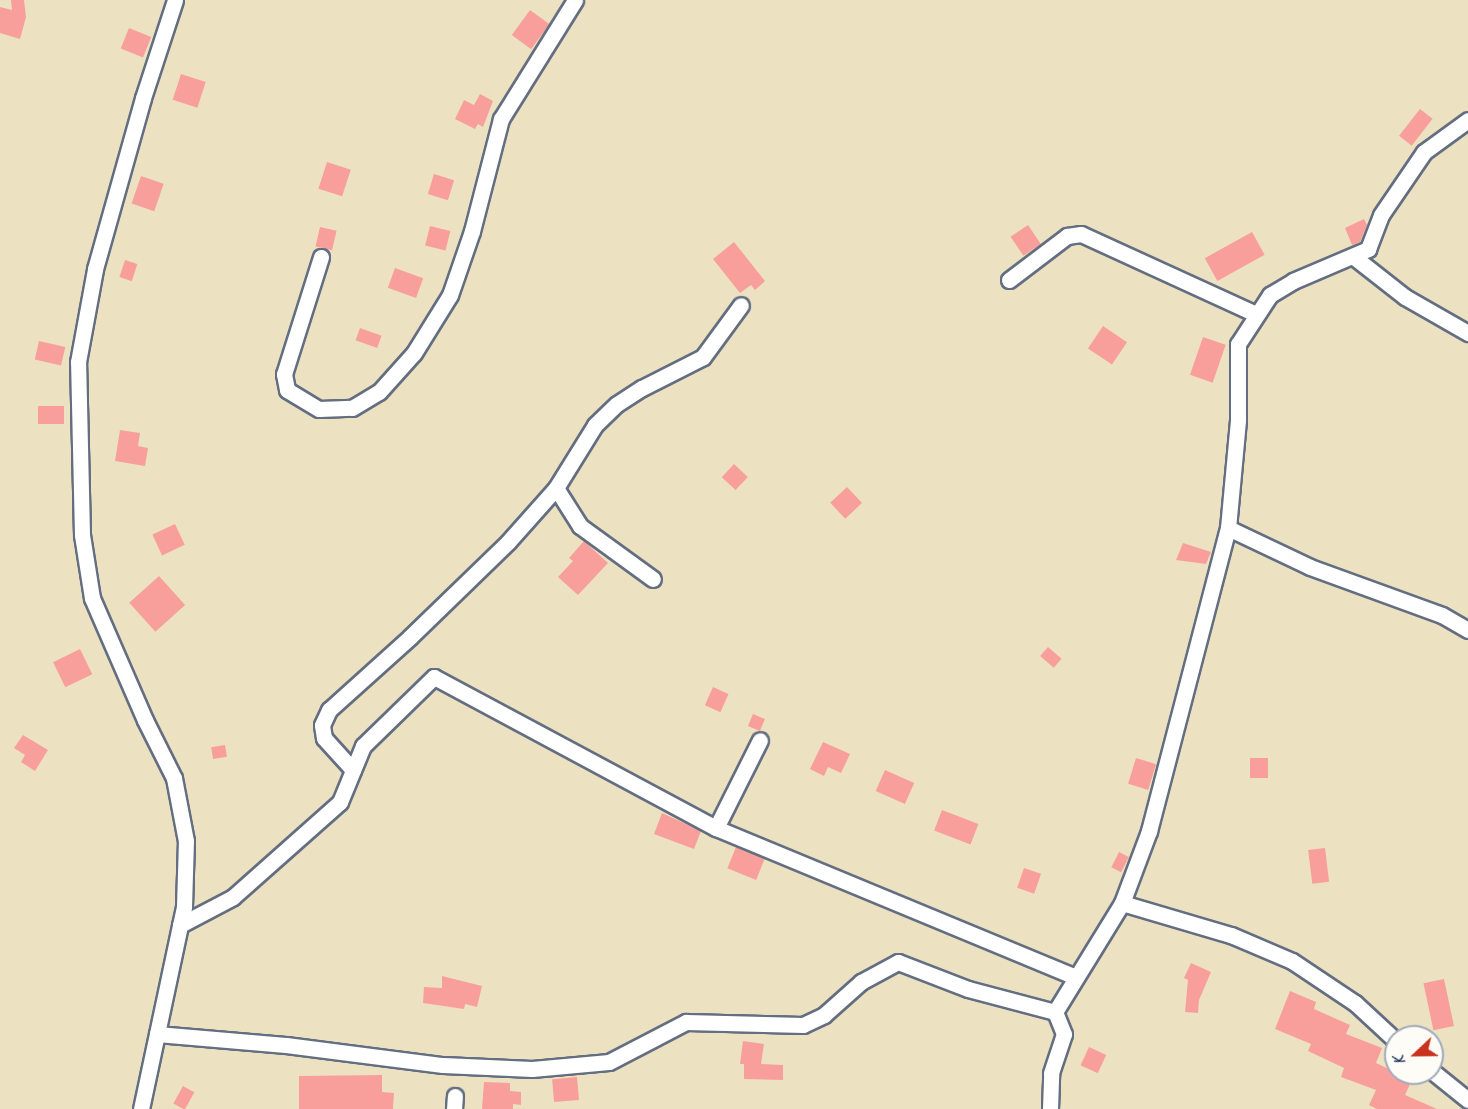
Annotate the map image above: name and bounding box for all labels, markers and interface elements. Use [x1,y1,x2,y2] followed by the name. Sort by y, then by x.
[1384,1025,1444,1085] north arrow
[1388,1053,1410,1069] text: K

